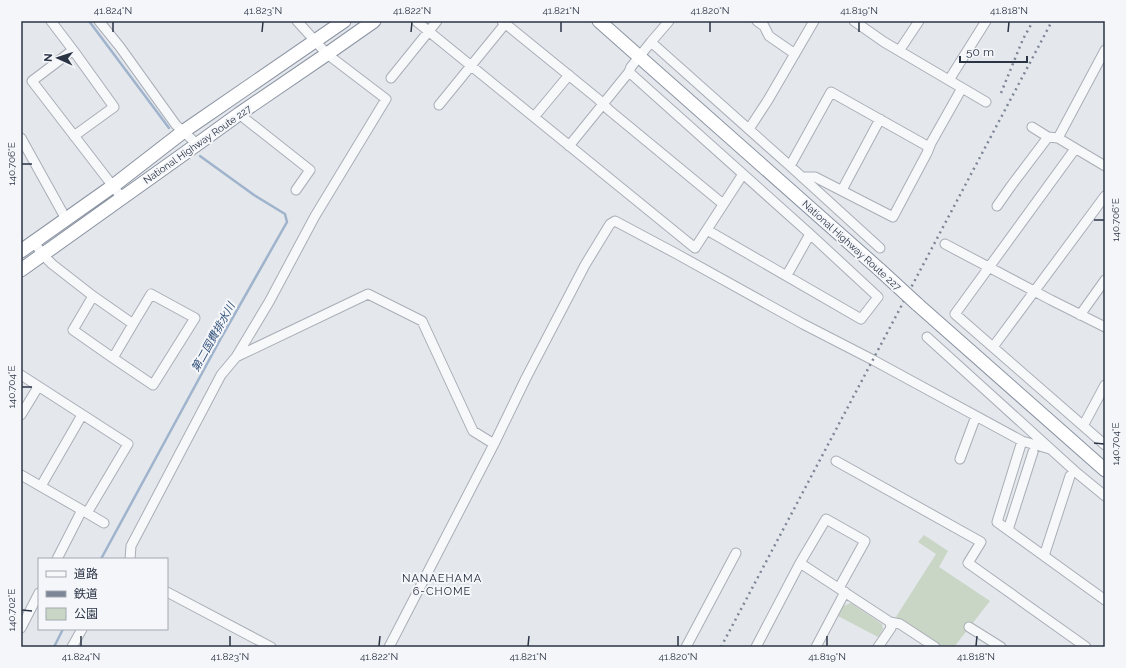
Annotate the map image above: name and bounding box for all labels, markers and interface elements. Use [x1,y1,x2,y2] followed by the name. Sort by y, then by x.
[94,5,132,16] text: 41.824°N
[244,5,282,16] text: 41.823°N
[393,5,431,16] text: 41.822°N
[542,5,580,16] text: 41.821°N
[690,5,730,16] text: 41.820°N
[840,5,878,16] text: 41.819°N
[990,5,1028,16] text: 41.818°N
[38,38,78,78] north arrow
[960,38,1027,64] scale bar
[966,45,994,59] text: 50 m
[42,53,55,62] text: N
[141,103,254,186] street label: National Highway Route 227
[6,142,17,186] text: 140.706°E
[800,198,904,293] street label: National Highway Route 227
[1110,198,1121,242] text: 140.706°E
[189,300,238,374] water label: 第二国費排水川
[6,365,17,409] text: 140.704°E
[1110,422,1121,466] text: 140.704°E
[38,558,168,630] legend
[74,567,98,581] text: 道路
[402,572,482,598] district label: NANAEHAMA 6-CHOME
[74,587,98,601] text: 鉄道
[6,589,17,631] text: 140.702°E
[74,607,98,621] text: 公園
[62,651,100,662] text: 41.824°N
[211,651,249,662] text: 41.823°N
[360,651,398,662] text: 41.822°N
[509,651,547,662] text: 41.821°N
[658,651,698,662] text: 41.820°N
[808,651,846,662] text: 41.819°N
[957,651,995,662] text: 41.818°N

